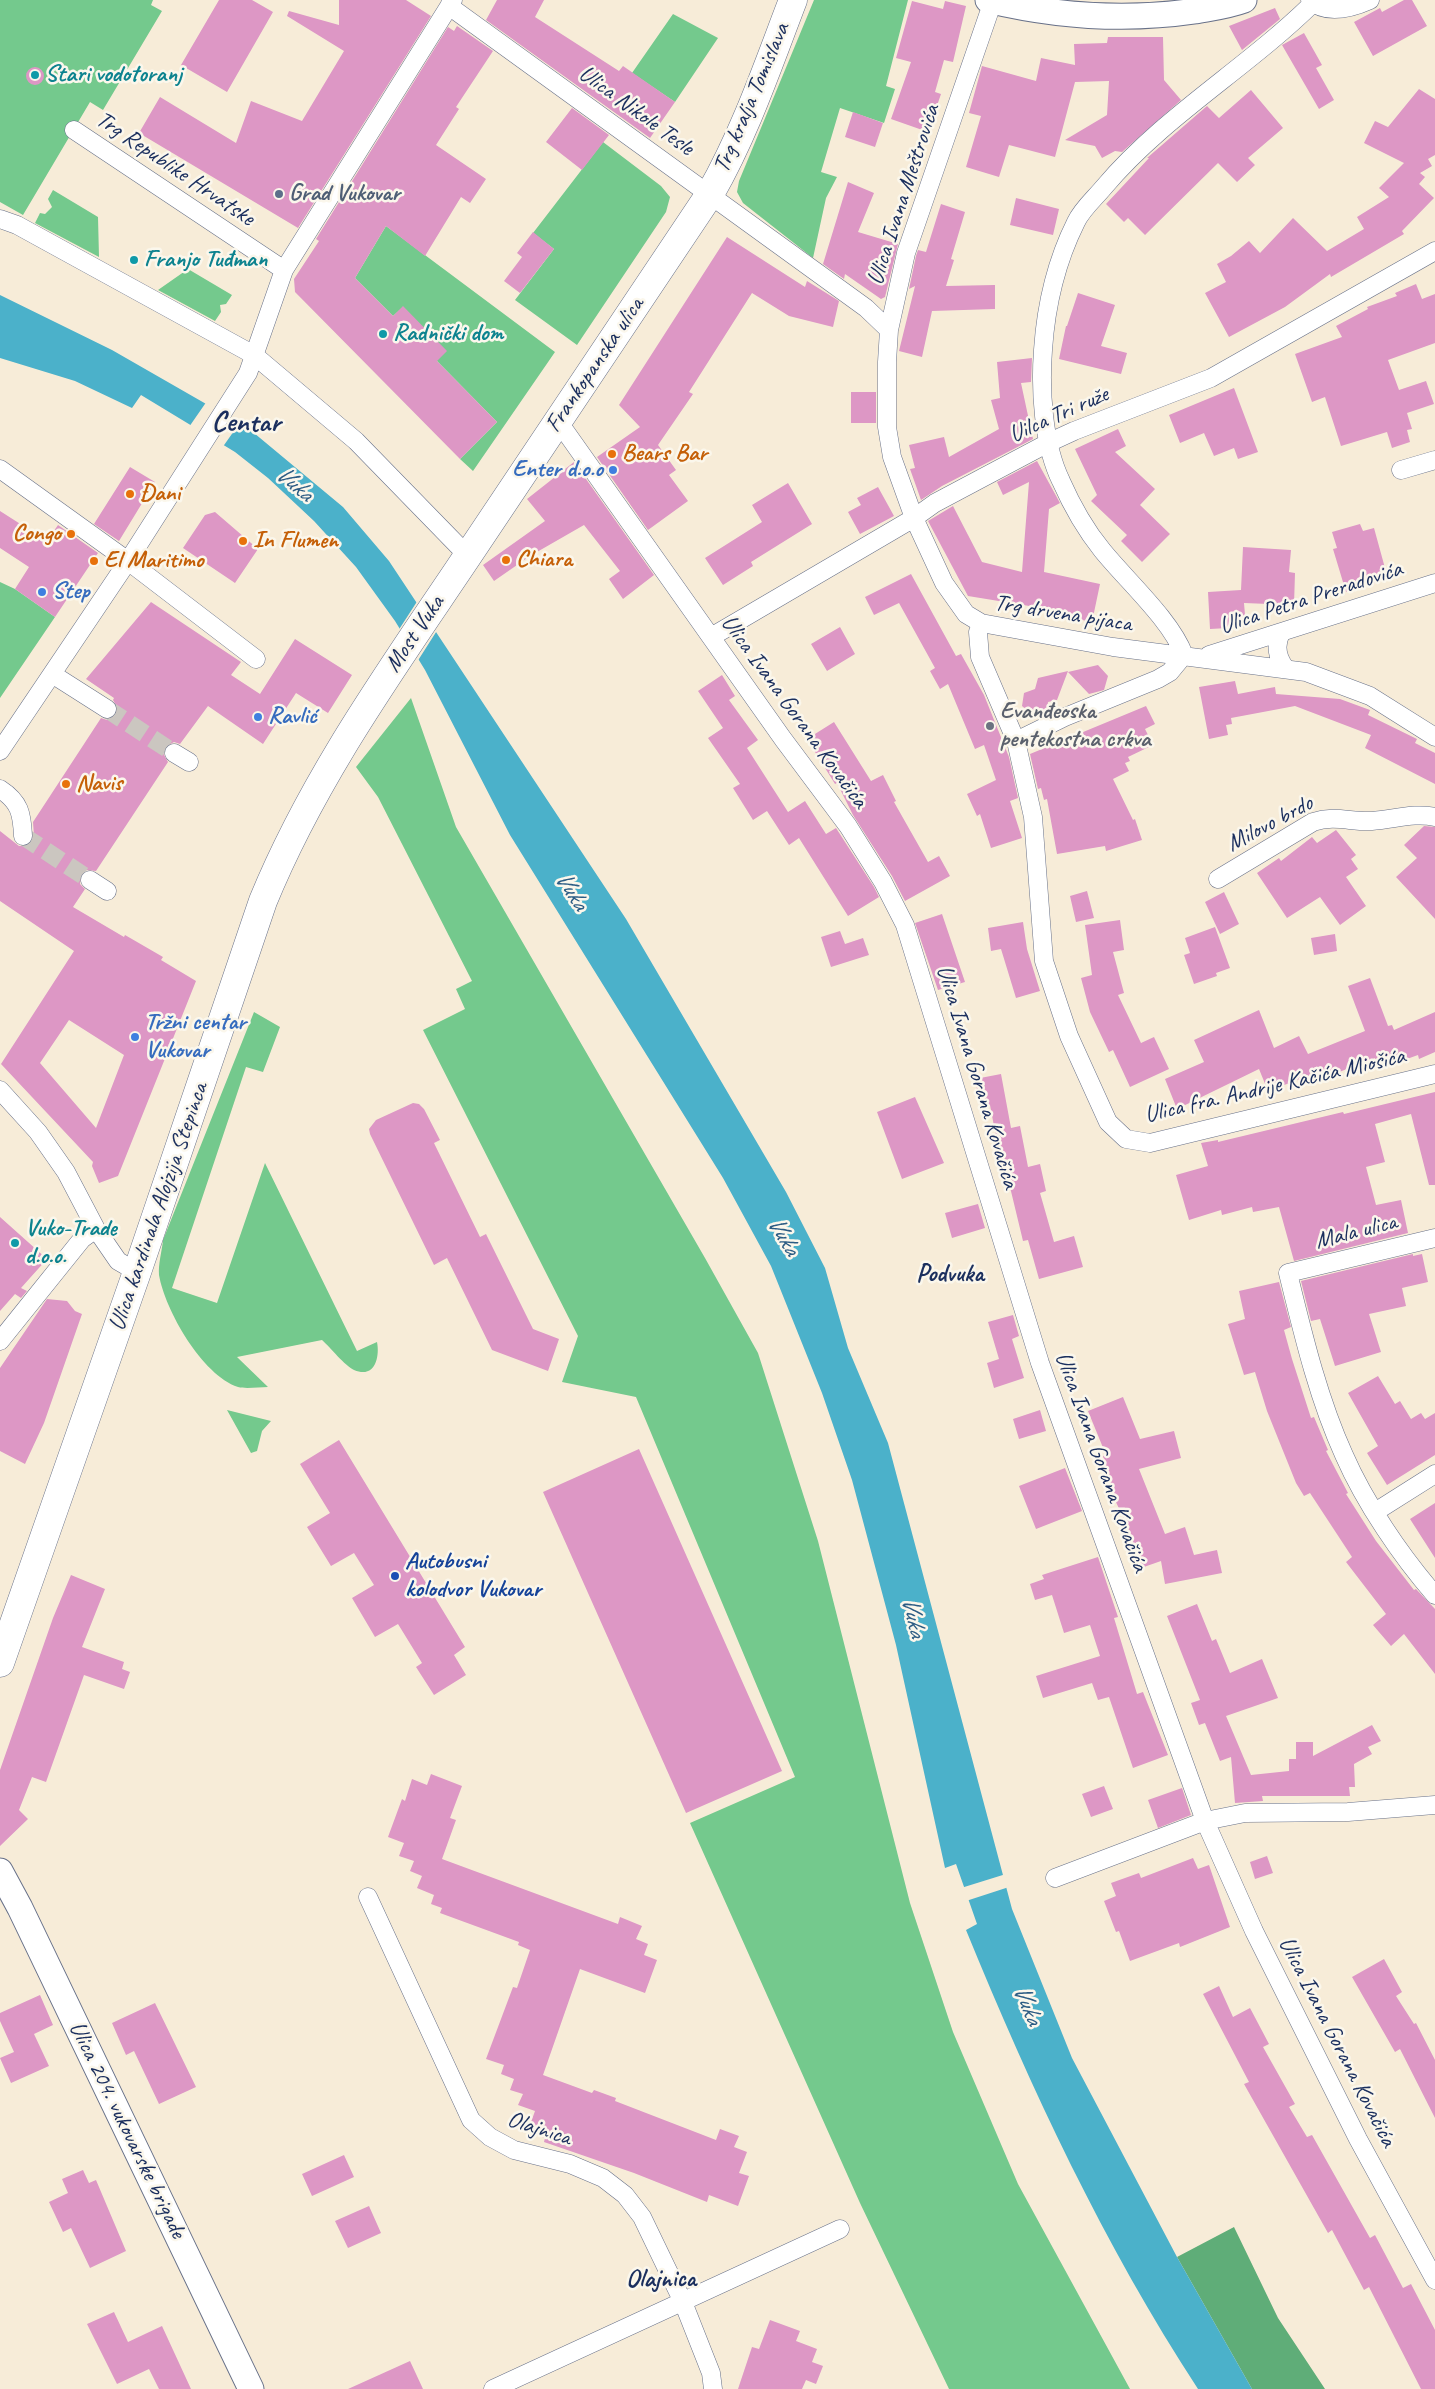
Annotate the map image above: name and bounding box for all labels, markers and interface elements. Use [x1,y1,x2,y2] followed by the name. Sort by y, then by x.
[708,19,796,177] street label: Trg kralja Tomislava
[573,59,699,163] street label: Ulica Nikole Tesle
[45,61,182,89] place label: Stari vodotoranj
[29,69,41,81] marker: Stari vodotoranj
[861,101,947,289] street label: Ulica Ivana Meštrovića
[90,105,260,233] street label: Trg Republike Hrvatske
[289,180,400,208] place label: Grad Vukovar
[273,188,285,200] marker: Grad Vukovar
[144,246,267,274] place label: Franjo Tuđman
[128,254,140,266] marker: Franjo Tuđman
[539,292,651,438] street label: Frankopanska ulica
[393,320,503,348] place label: Radnički dom
[377,328,389,340] marker: Radnički dom
[1005,380,1113,450] street label: Uilca Tri ruže
[212,406,280,440] district label: Centar
[622,440,707,468] place label: Bears Bar
[606,448,618,460] marker: Bears Bar
[512,456,603,484] place label: Enter d.o.o
[269,460,319,508] water label: Vuka
[607,464,619,476] marker: Enter d.o.o
[140,480,180,508] place label: Đani
[124,488,136,500] marker: Đani
[12,520,61,548] place label: Congo
[253,527,338,555] place label: In Flumen
[65,528,77,540] marker: Congo
[237,535,249,547] marker: In Flumen
[516,546,572,574] place label: Chiara
[104,547,203,575] place label: El Maritimo
[500,554,512,566] marker: Chiara
[88,555,100,567] marker: El Maritimo
[1216,555,1406,641] street label: Ulica Petra Preradovića
[52,578,89,606] place label: Step
[36,586,48,598] marker: Step
[992,589,1134,639] street label: Trg drvena pijaca
[379,590,451,678] street label: Most Vuka
[714,610,874,814] street label: Ulica Ivana Gorana Kovačića
[1000,698,1150,754] place label: Evanđeoska pentekostna crkva
[268,703,316,731] place label: Ravlić
[252,711,264,723] marker: Ravlić
[984,720,996,732] marker: Evanđeoska pentekostna crkva
[76,770,122,798] place label: Navis
[60,778,72,790] marker: Navis
[1222,789,1318,859] street label: Milovo brdo
[548,866,594,916] water label: Vuka
[929,962,1025,1192] street label: Ulica Ivana Gorana Kovačića
[145,1009,246,1065] place label: Tržni centar Vukovar
[129,1031,141,1043] marker: Tržni centar Vukovar
[1142,1042,1408,1130] street label: Ulica fra. Andrije Kačića Miošića
[103,1079,215,1335] street label: Ulica kardinala Alojzija Stepinca
[1312,1208,1400,1256] street label: Mala ulica
[760,1211,806,1261] water label: Vuka
[25,1215,117,1271] place label: Vuko-Trade d.o.o.
[9,1237,21,1249] marker: Vuko-Trade d.o.o.
[916,1259,984,1289] district label: Podvuka
[1048,1348,1154,1576] street label: Ulica Ivana Gorana Kovačića
[405,1548,541,1604] place label: Autobusni kolodvor Vukovar
[389,1570,401,1582] marker: Autobusni kolodvor Vukovar
[894,1594,932,1640] water label: Vuka
[1271,1932,1403,2152] street label: Ulica Ivana Gorana Kovačića
[1006,1981,1048,2029] water label: Vuka
[62,2017,192,2243] street label: Ulica 204. vukovarske brigade
[503,2105,575,2153] street label: Olajnica
[626,2264,696,2294] district label: Olajnica

